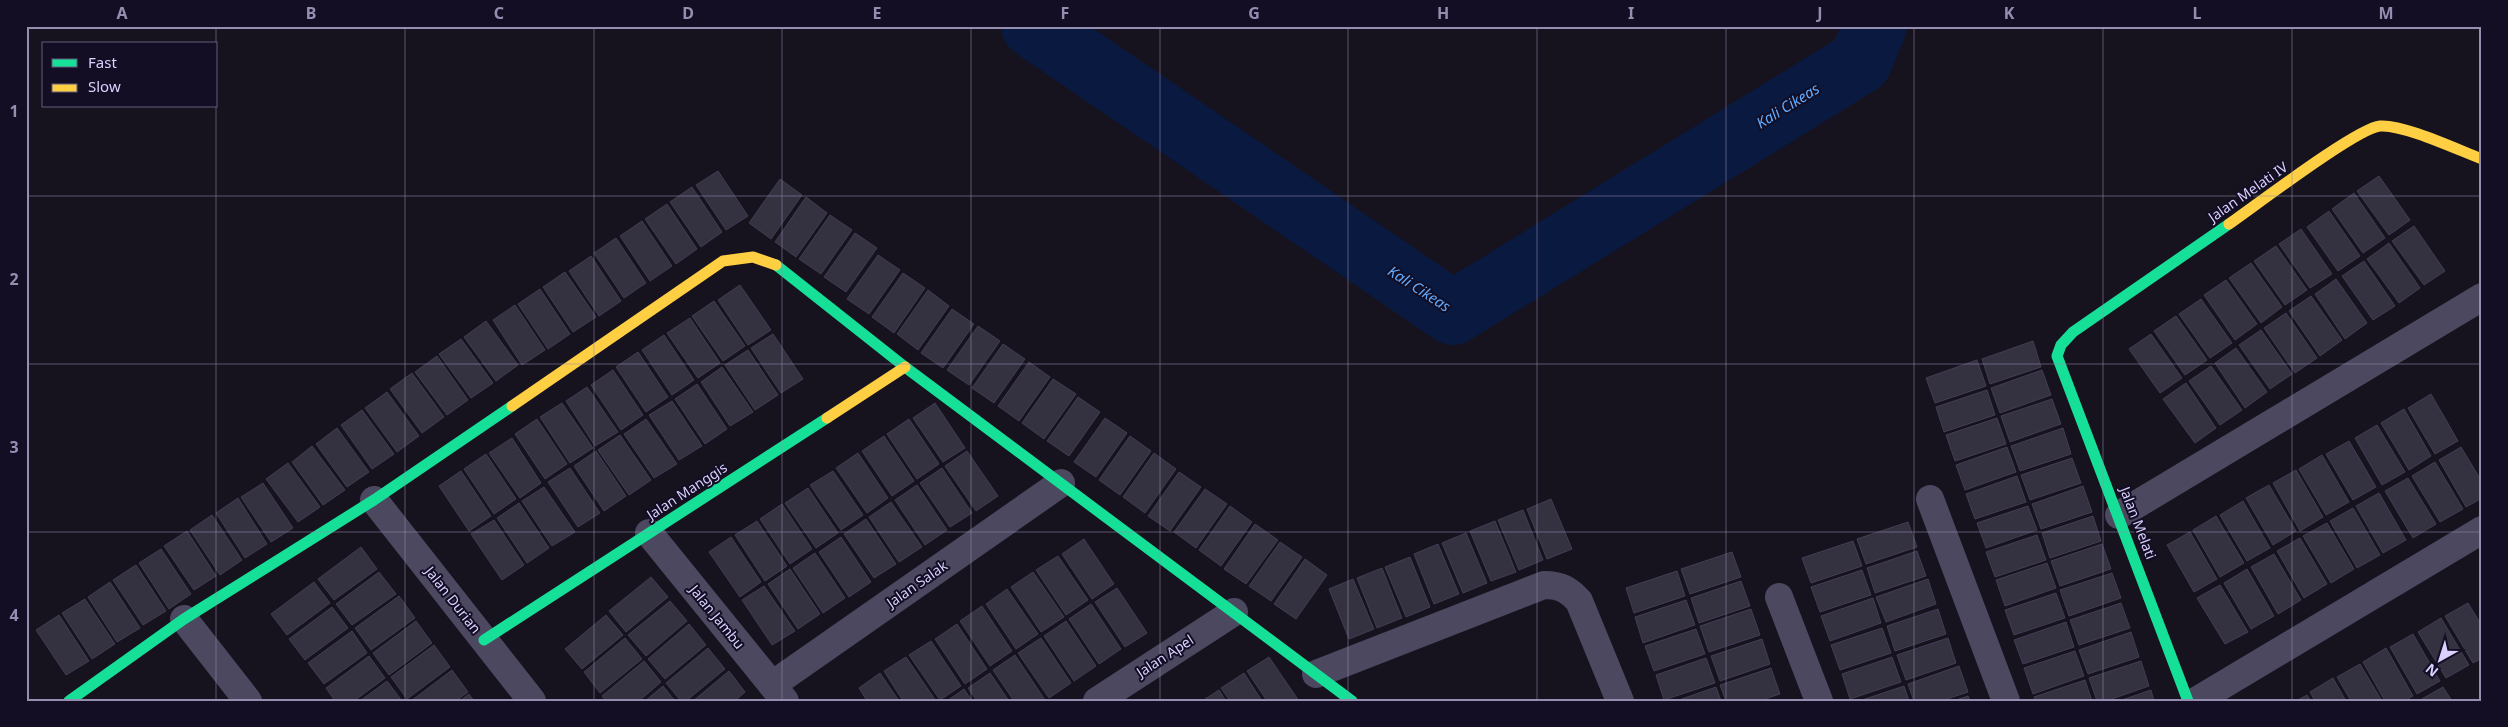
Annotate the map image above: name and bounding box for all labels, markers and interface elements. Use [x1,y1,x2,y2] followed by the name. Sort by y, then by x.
[116,2,128,24] text: A
[306,2,316,24] text: B
[494,2,504,24] text: C
[682,2,694,24] text: D
[873,2,882,24] text: E
[1061,2,1069,24] text: F
[1248,2,1260,24] text: G
[1437,2,1449,24] text: H
[1628,2,1634,24] text: I
[1815,2,1823,24] text: J
[2004,2,2015,24] text: K
[2193,2,2202,24] text: L
[2378,2,2394,24] text: M
[42,42,218,108] legend
[88,52,117,72] text: Fast
[88,76,121,96] text: Slow
[1752,78,1823,132] water label: Kali Cikeas
[9,100,19,122] text: 1
[2203,157,2292,227] street label: Jalan Melati IV
[1384,260,1455,316] water label: Kali Cikeas
[9,268,19,290] text: 2
[9,436,19,458] text: 3
[641,457,731,525] street label: Jalan Manggis
[2115,482,2161,562] street label: Jalan Melati
[881,555,951,613] street label: Jalan Salak
[420,561,486,637] street label: Jalan Durian
[684,579,749,653] street label: Jalan Jambu
[9,604,19,626] text: 4
[1131,630,1197,682] street label: Jalan Apel
[2416,634,2466,684] north arrow
[2421,660,2442,681] text: N

